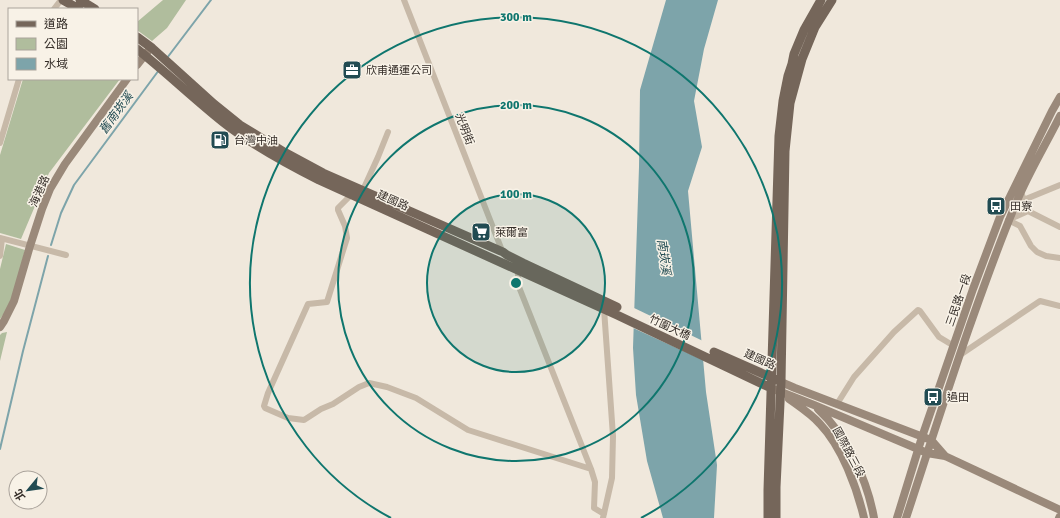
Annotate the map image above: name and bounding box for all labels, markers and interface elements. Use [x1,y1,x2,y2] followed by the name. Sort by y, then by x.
[8,8,138,80] legend
[500,10,532,25] text: 300 m
[44,17,68,32] text: 道路
[44,37,68,52] text: 公園
[44,57,68,72] text: 水域
[341,59,363,81] office icon: 欣甫通運公司
[366,64,432,77] place label: 欣甫通運公司
[96,88,138,137] water label: 舊南崁溪
[500,98,532,113] text: 200 m
[453,111,477,147] street label: 光明街
[209,129,231,151] fuel station icon: 台灣中油
[234,134,278,147] place label: 台灣中油
[27,173,52,209] street label: 海港路
[500,187,532,202] text: 100 m
[375,188,411,213] street label: 建國路
[985,195,1007,217] bus stop icon: 田寮
[1010,200,1032,213] place label: 田寮
[470,221,492,243] supermarket icon: 萊爾富
[495,226,528,239] place label: 萊爾富
[654,238,674,278] water label: 南崁溪
[943,272,974,328] street label: 三民路一段
[509,276,523,290] centre of rings
[647,312,692,343] street label: 竹圍大橋
[742,347,778,372] street label: 建國路
[922,386,944,408] bus stop icon: 過田
[947,391,969,404] place label: 過田
[830,425,867,480] street label: 國際路三段
[8,470,48,510] north arrow
[11,487,28,503] text: 北

